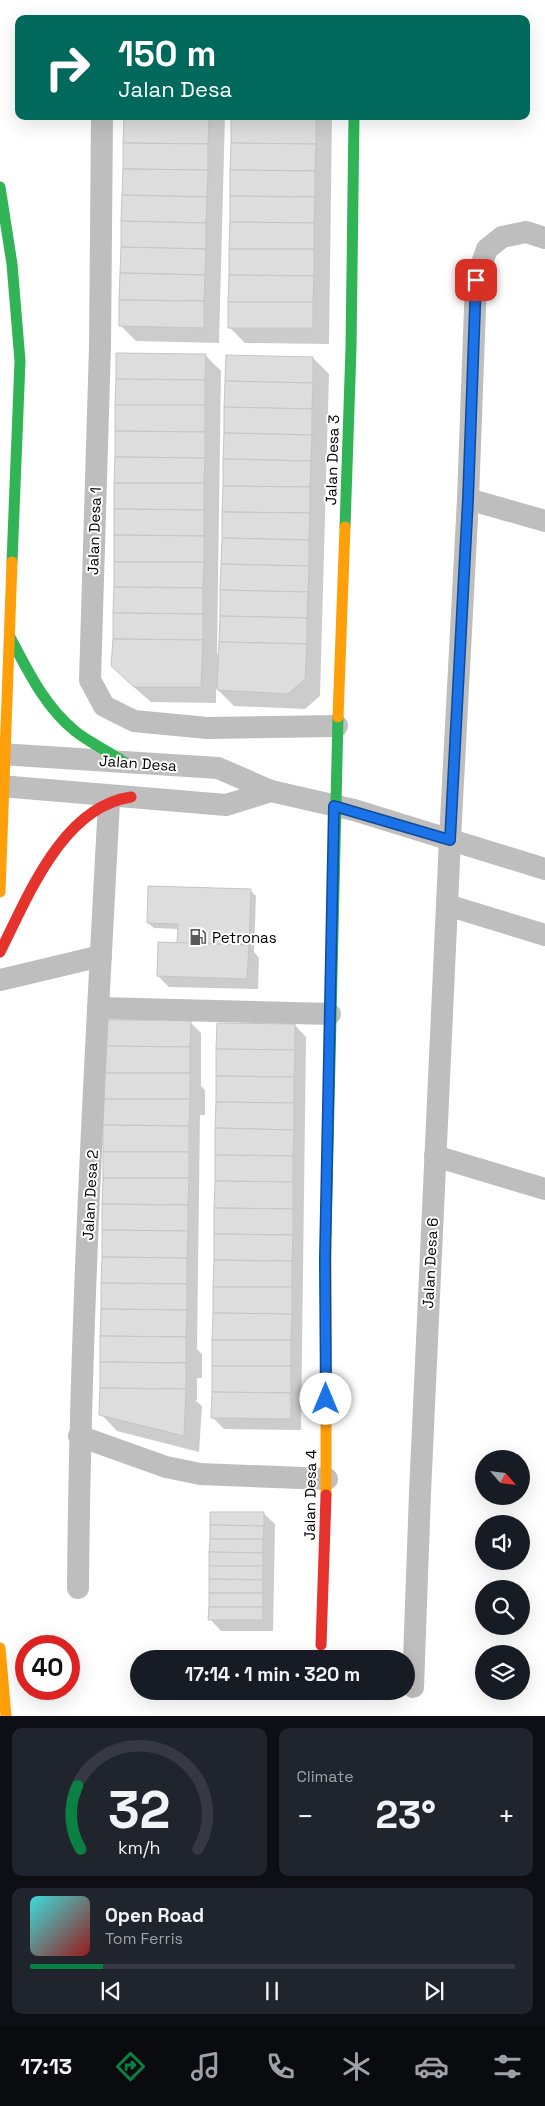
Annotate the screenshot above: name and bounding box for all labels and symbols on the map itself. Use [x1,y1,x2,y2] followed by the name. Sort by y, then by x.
[455,259,497,301] pin
[321,414,343,506] street label: Jalan Desa 3
[83,487,105,575] street label: Jalan Desa 1
[99,751,178,775] street label: Jalan Desa
[188,927,208,947] fuel station icon: Petronas
[212,928,277,947] place label: Petronas
[78,1149,102,1241] street label: Jalan Desa 2
[418,1217,442,1309] street label: Jalan Desa 6
[299,1372,351,1424] position arrow
[300,1449,320,1541] street label: Jalan Desa 4
[475,1450,530,1505] north arrow
[15,1635,80,1700] speed limit sign: 40

